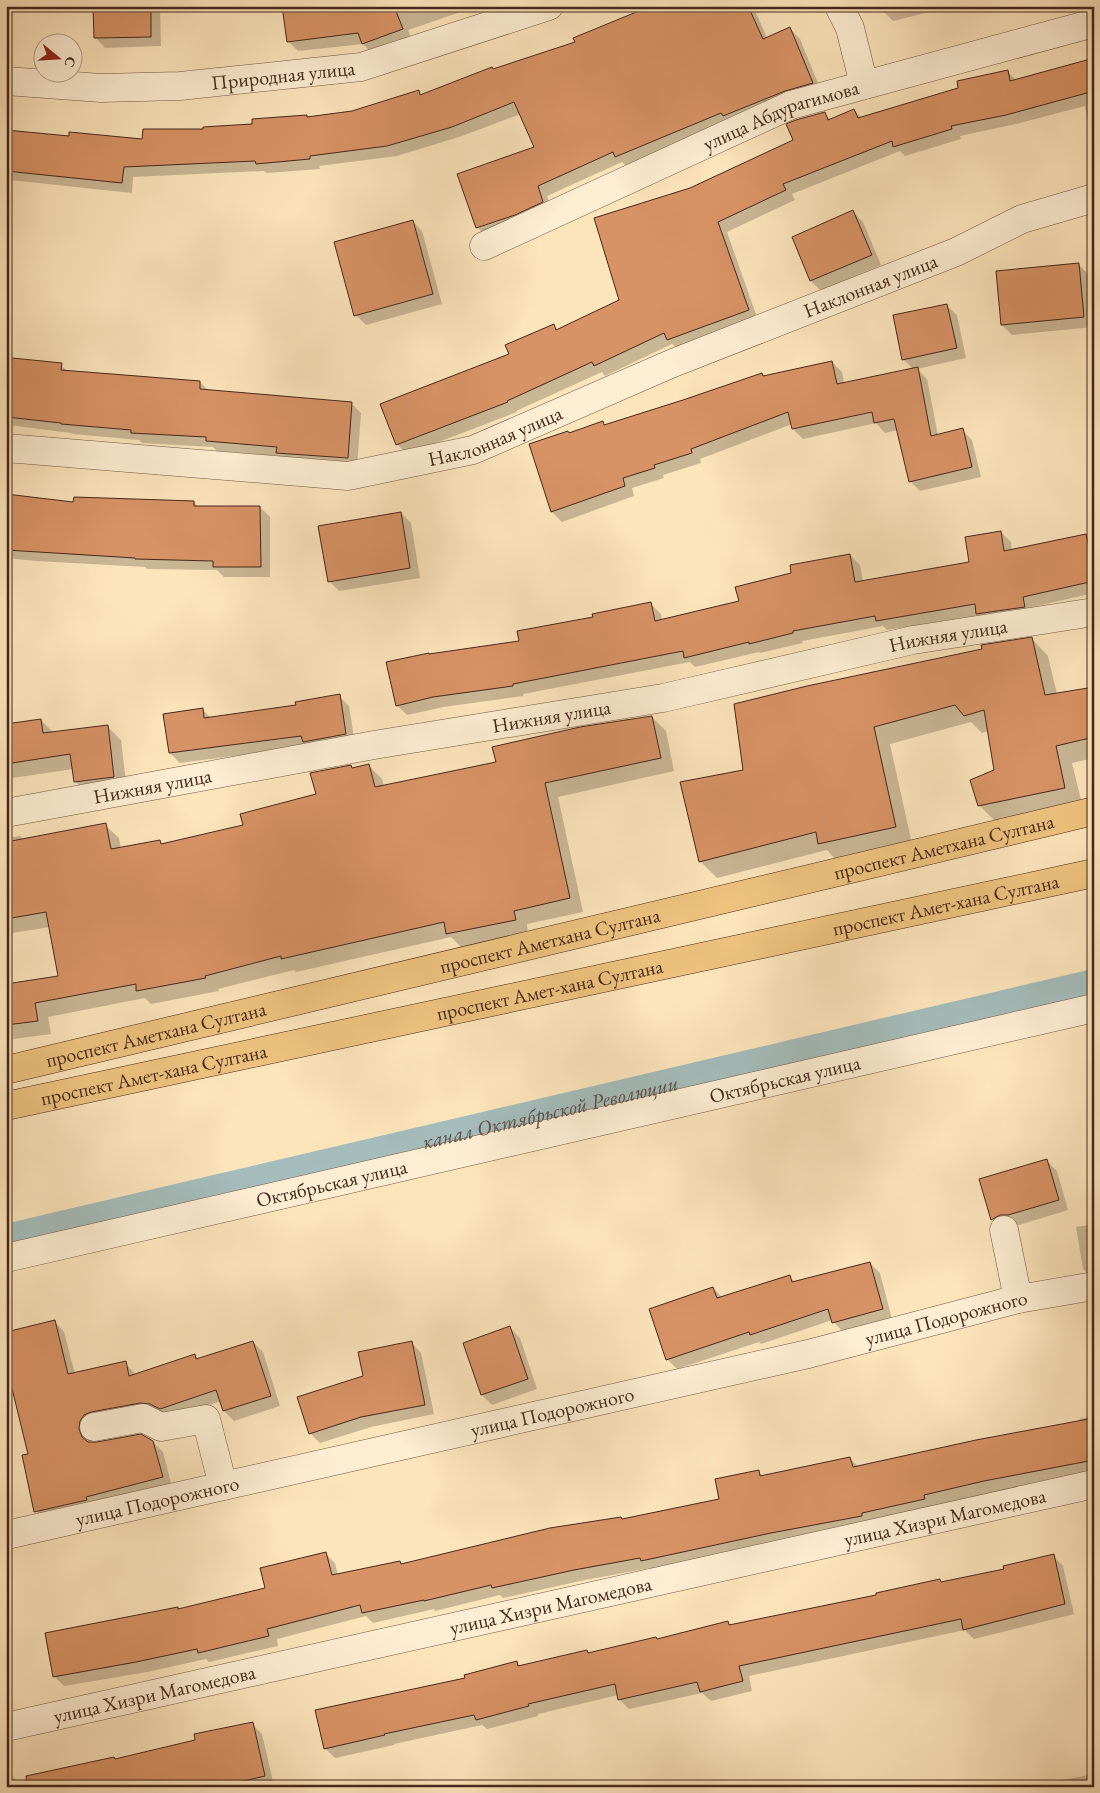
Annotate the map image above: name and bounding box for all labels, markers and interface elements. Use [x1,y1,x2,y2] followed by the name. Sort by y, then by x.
[32,32,82,82] north arrow
[60,55,80,70] text: С
[210,55,356,96] street label: Природная улица
[699,74,862,157] street label: улица Абдурагимова
[800,248,941,324] street label: Наклонная улица
[426,400,566,472] street label: Наклонная улица
[886,613,1009,658] street label: Нижняя улица
[490,694,613,739] street label: Нижняя улица
[91,762,214,810] street label: Нижняя улица
[831,808,1057,886] street label: проспект Аметхана Султана
[830,868,1061,942] street label: проспект Амет-хана Султана
[437,902,663,979] street label: проспект Аметхана Султана
[434,953,665,1026] street label: проспект Амет-хана Султана
[43,996,269,1073] street label: проспект Аметхана Султана
[38,1037,269,1111] street label: проспект Амет-хана Султана
[707,1049,863,1109] street label: Октябрьская улица
[419,1069,681,1155] water label: канал Октябрьской Революции
[253,1153,410,1213] street label: Октябрьская улица
[862,1285,1029,1352] street label: улица Подорожного
[468,1381,637,1443] street label: улица Подорожного
[73,1470,242,1532] street label: улица Подорожного
[841,1482,1048,1552] street label: улица Хизри Магомедова
[447,1570,654,1641] street label: улица Хизри Магомедова
[51,1659,258,1729] street label: улица Хизри Магомедова

